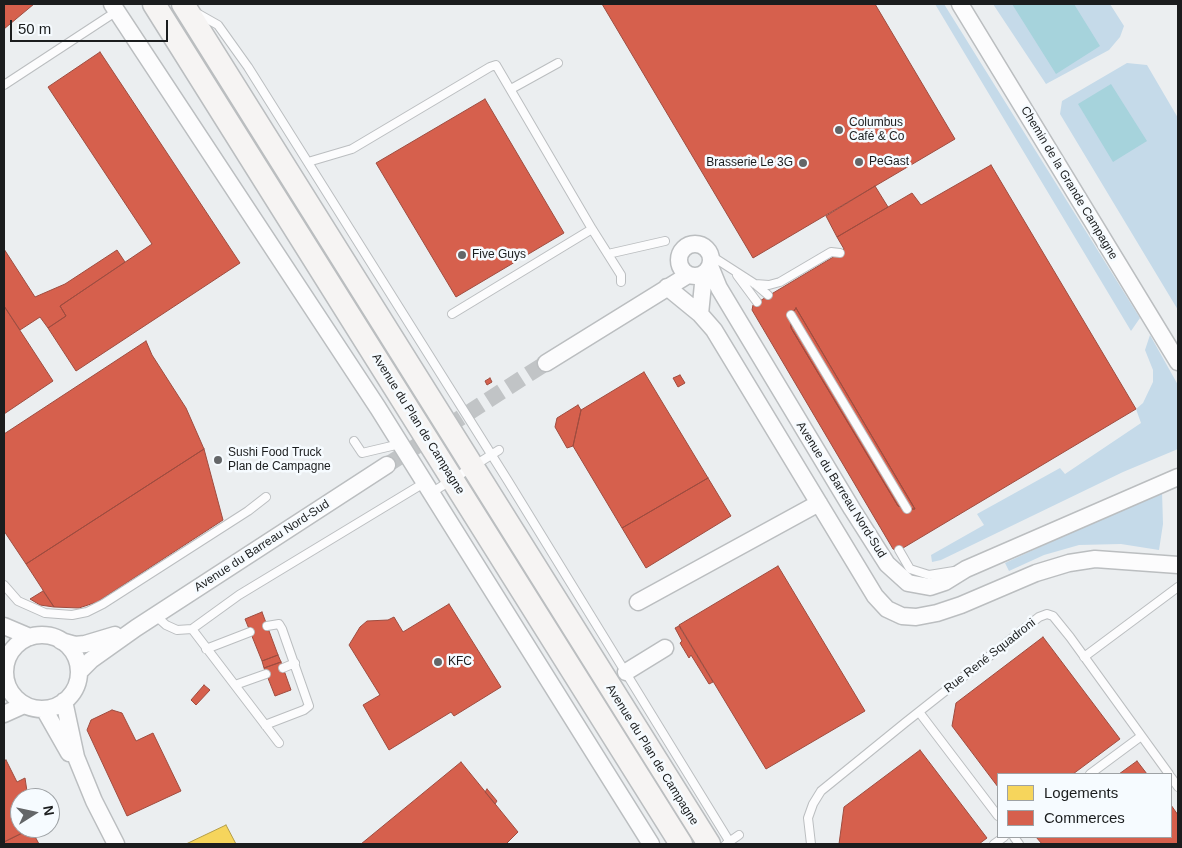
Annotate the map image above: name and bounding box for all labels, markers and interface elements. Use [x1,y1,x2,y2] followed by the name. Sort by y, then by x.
[12,10,170,42] scale bar
[18,20,51,37] text: 50 m
[1017,104,1121,262] street label: Chemin de la Grande Campagne
[849,116,904,144] place label: Columbus Café & Co
[833,124,845,136] marker: Columbus Café & Co
[869,155,909,169] place label: PeGast
[706,156,793,170] place label: Brasserie Le 3G
[853,156,865,168] marker: PeGast
[797,157,809,169] marker: Brasserie Le 3G
[472,248,526,262] place label: Five Guys
[456,249,468,261] marker: Five Guys
[369,351,467,497] street label: Avenue du Plan de Campagne
[793,419,889,561] street label: Avenue du Barreau Nord-Sud
[228,446,331,474] place label: Sushi Food Truck Plan de Campagne
[212,454,224,466] marker: Sushi Food Truck Plan de Campagne
[192,497,332,595] street label: Avenue du Barreau Nord-Sud
[941,616,1039,696] street label: Rue René Squadroni
[448,655,472,669] place label: KFC
[432,656,444,668] marker: KFC
[603,682,701,828] street label: Avenue du Plan de Campagne
[997,773,1172,838] legend
[1044,784,1118,801] text: Logements
[10,788,60,838] north arrow
[40,804,58,817] text: N
[1044,809,1125,826] text: Commerces

